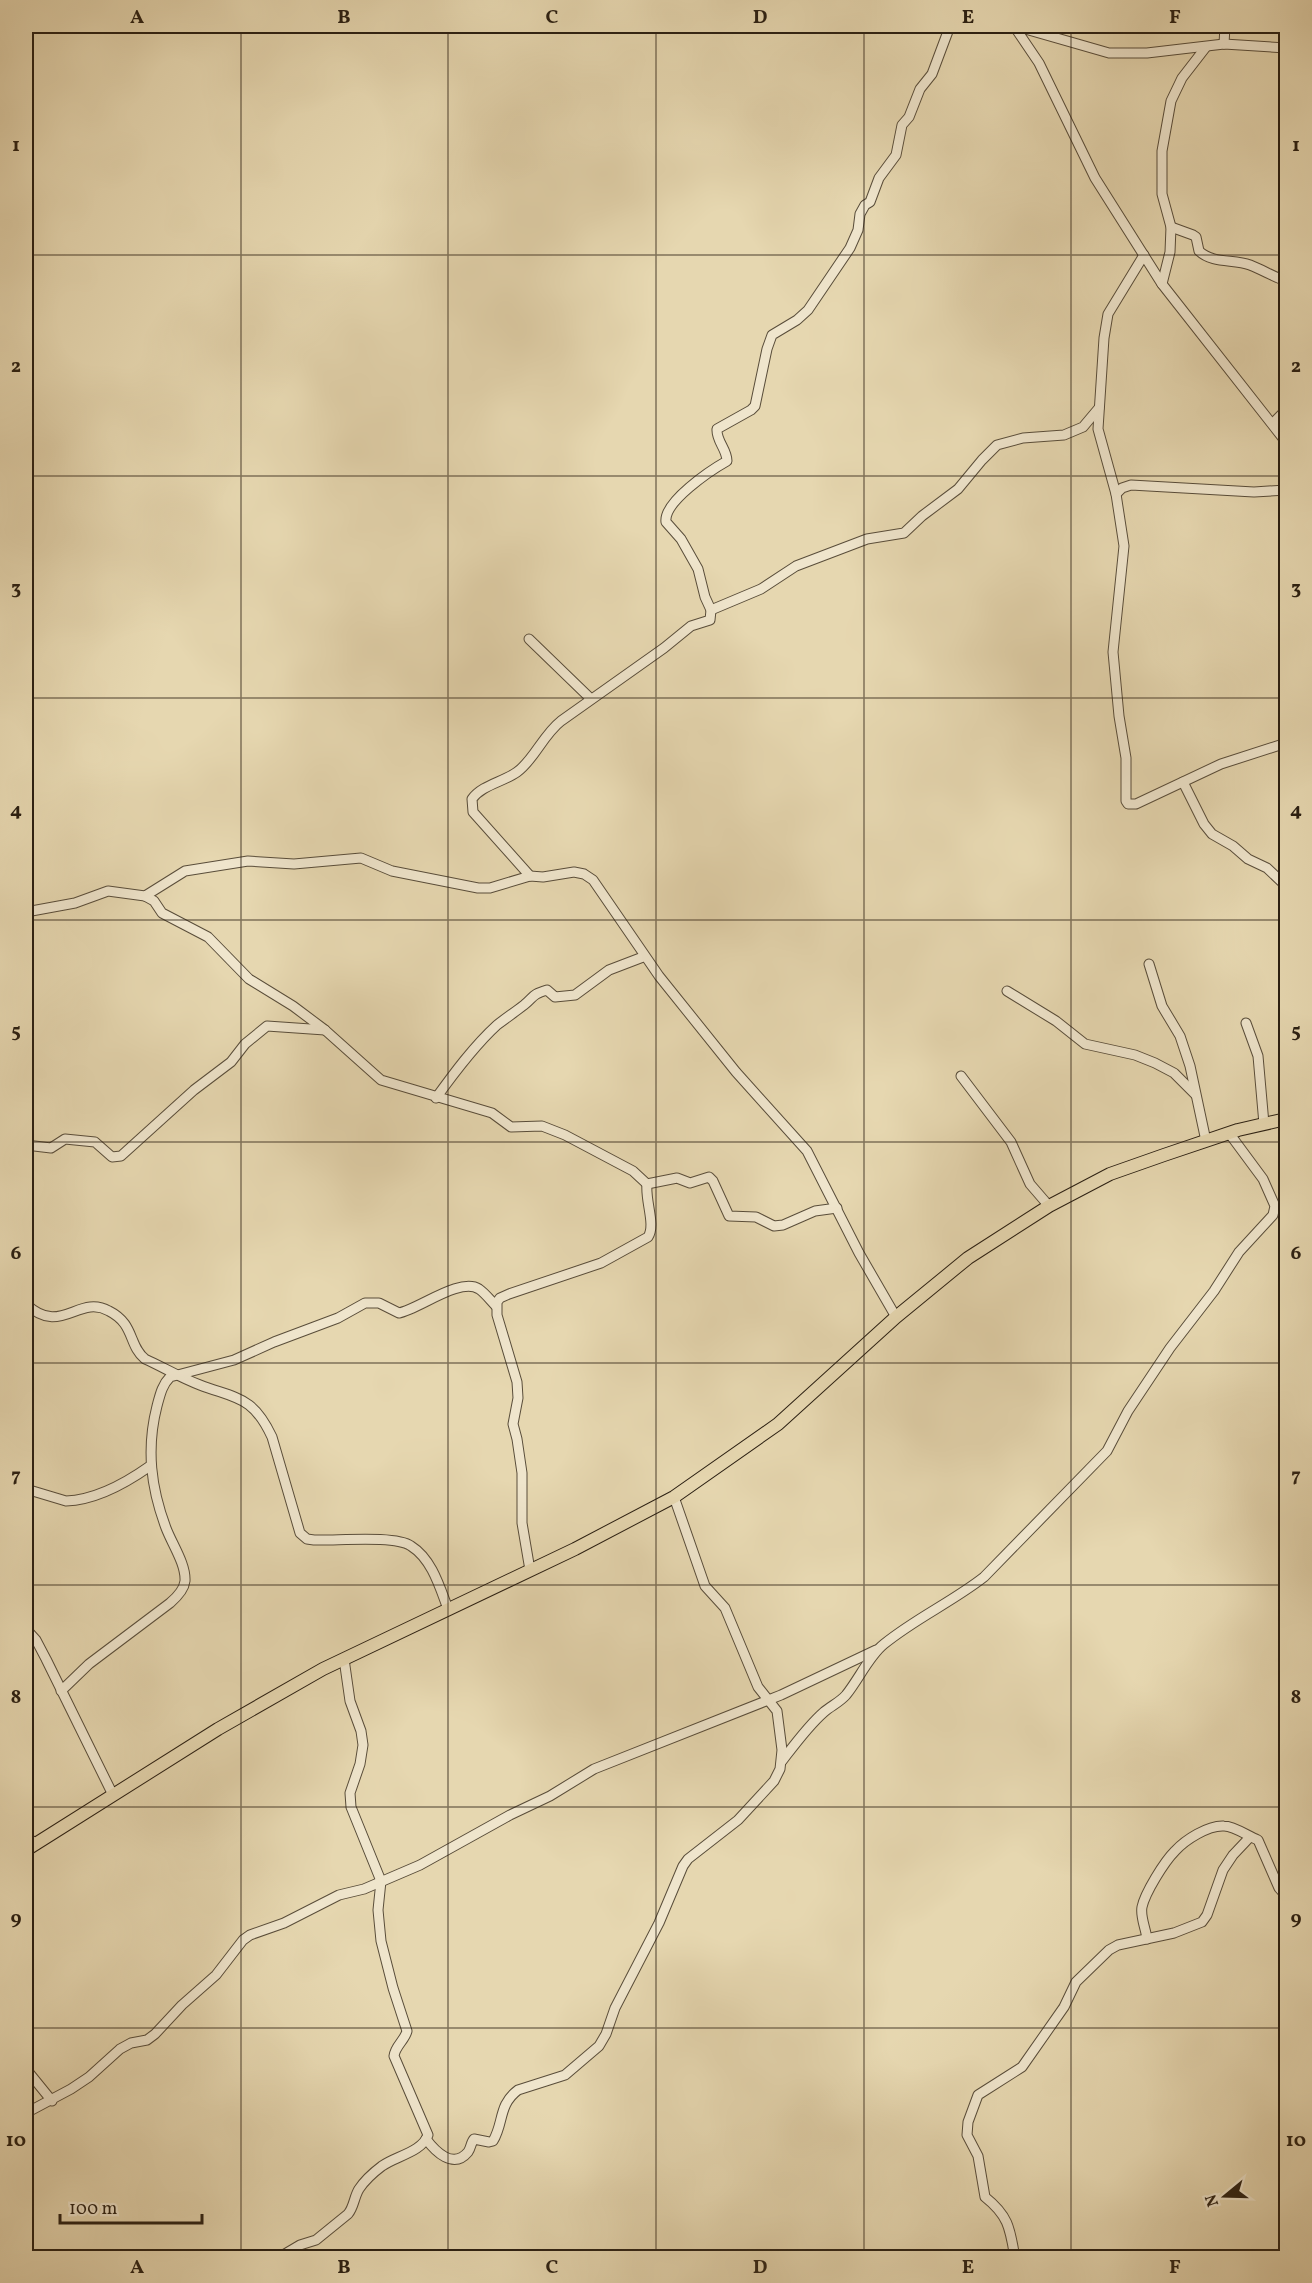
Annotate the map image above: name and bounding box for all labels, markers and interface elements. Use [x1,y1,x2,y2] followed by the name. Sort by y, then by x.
[130,4,144,32] text: A
[337,4,351,32] text: B
[546,4,559,32] text: C
[753,4,767,32] text: D
[962,4,974,32] text: E
[1169,4,1181,32] text: F
[12,132,20,160] text: 1
[1292,132,1300,160] text: 1
[11,353,21,381] text: 2
[1291,353,1301,381] text: 2
[11,575,21,603] text: 3
[1291,575,1301,603] text: 3
[10,797,22,825] text: 4
[1290,797,1302,825] text: 4
[11,1018,21,1046] text: 5
[1291,1018,1301,1046] text: 5
[11,1240,22,1268] text: 6
[1291,1240,1302,1268] text: 6
[11,1462,21,1490] text: 7
[1291,1462,1301,1490] text: 7
[11,1684,21,1712] text: 8
[1291,1684,1301,1712] text: 8
[10,1905,22,1933] text: 9
[1290,1905,1302,1933] text: 9
[6,2127,26,2155] text: 10
[1286,2127,1306,2155] text: 10
[1195,2166,1255,2226] north arrow
[60,2187,202,2225] scale bar
[1200,2191,1225,2209] text: N
[69,2197,118,2222] text: 100 m
[130,2254,144,2282] text: A
[337,2254,351,2282] text: B
[546,2254,559,2282] text: C
[753,2254,767,2282] text: D
[962,2254,974,2282] text: E
[1169,2254,1181,2282] text: F

